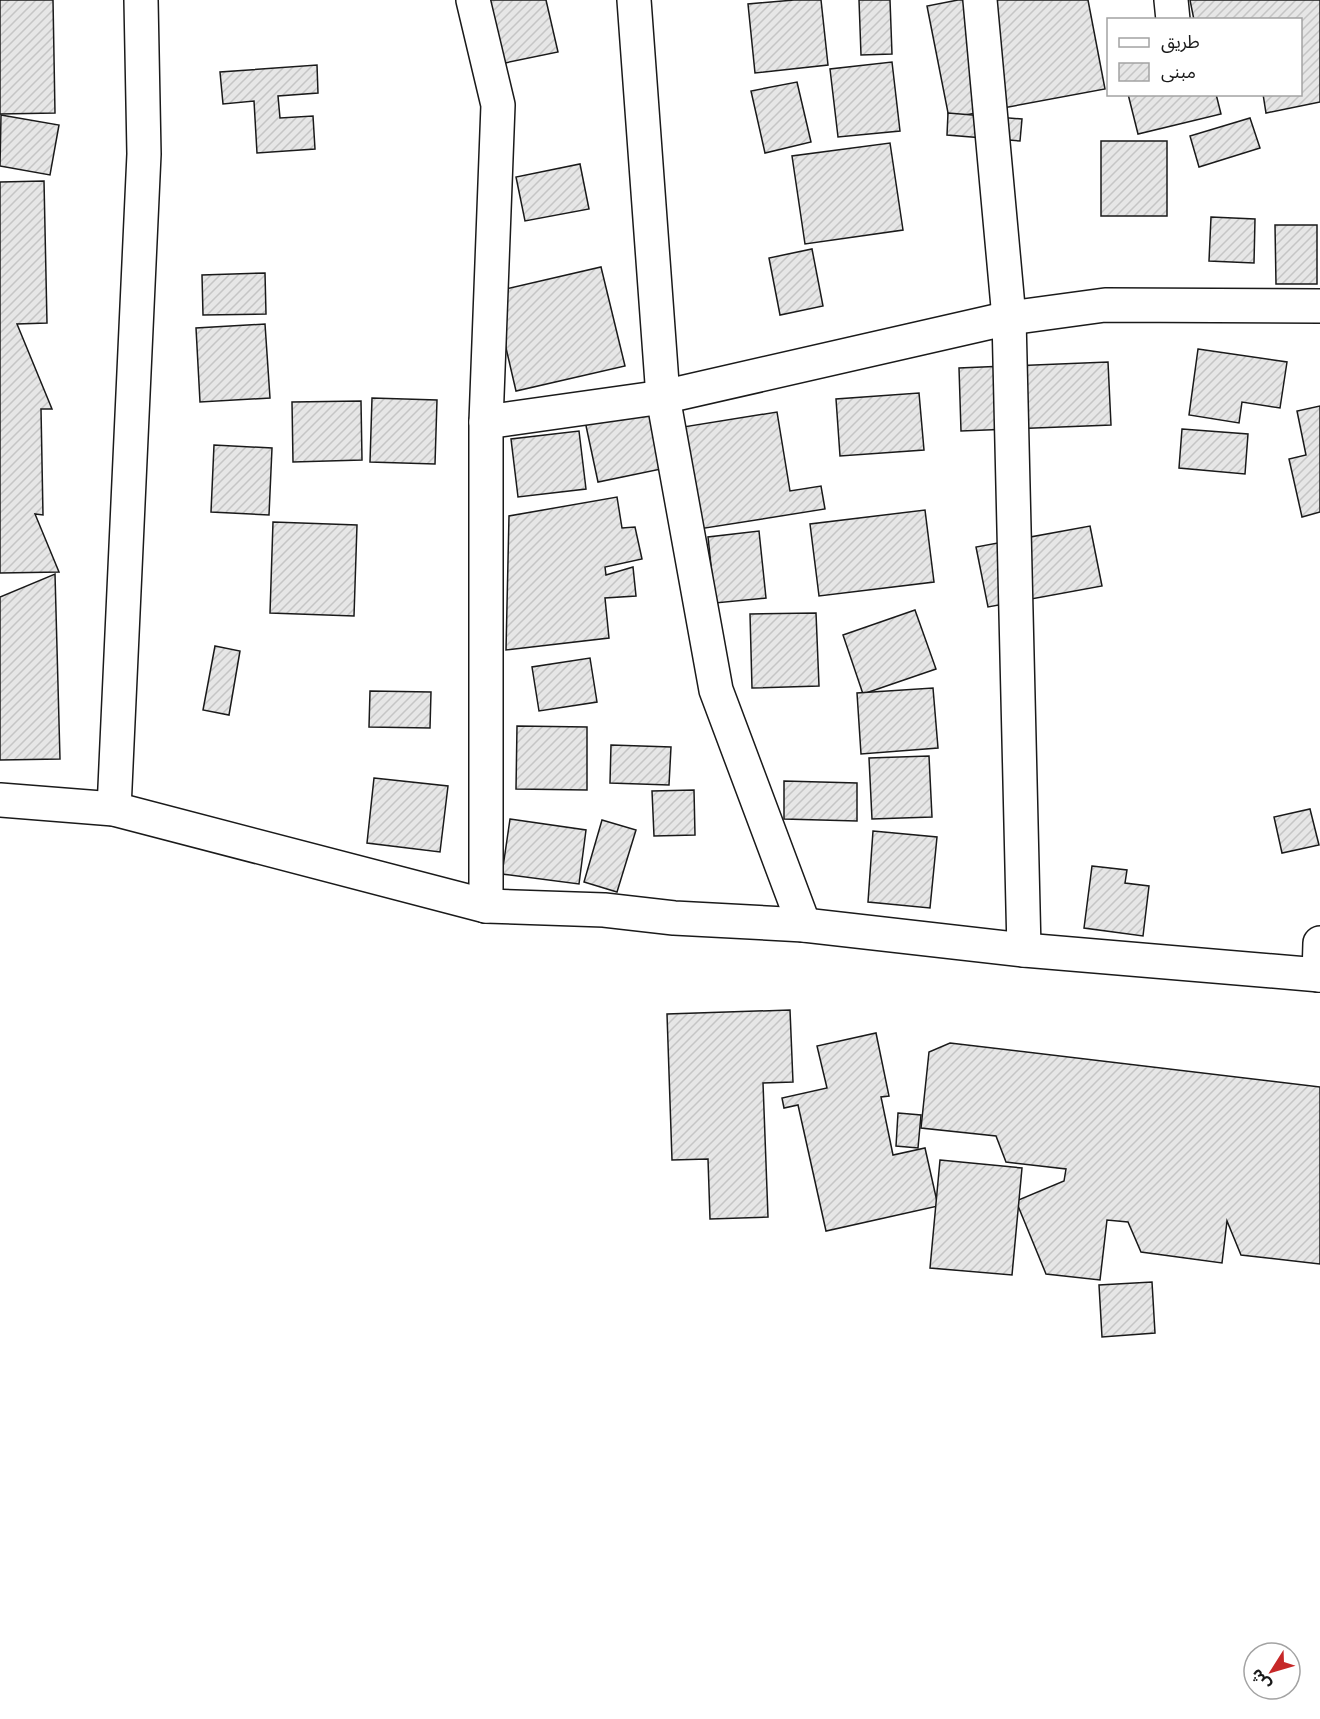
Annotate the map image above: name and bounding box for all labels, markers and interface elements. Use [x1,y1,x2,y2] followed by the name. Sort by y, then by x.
[1107,18,1302,96] legend
[1161,28,1200,55] text: طريق
[1161,58,1196,85] text: مبنى
[1242,1641,1302,1701] north arrow
[1244,1664,1276,1696] text: ش

